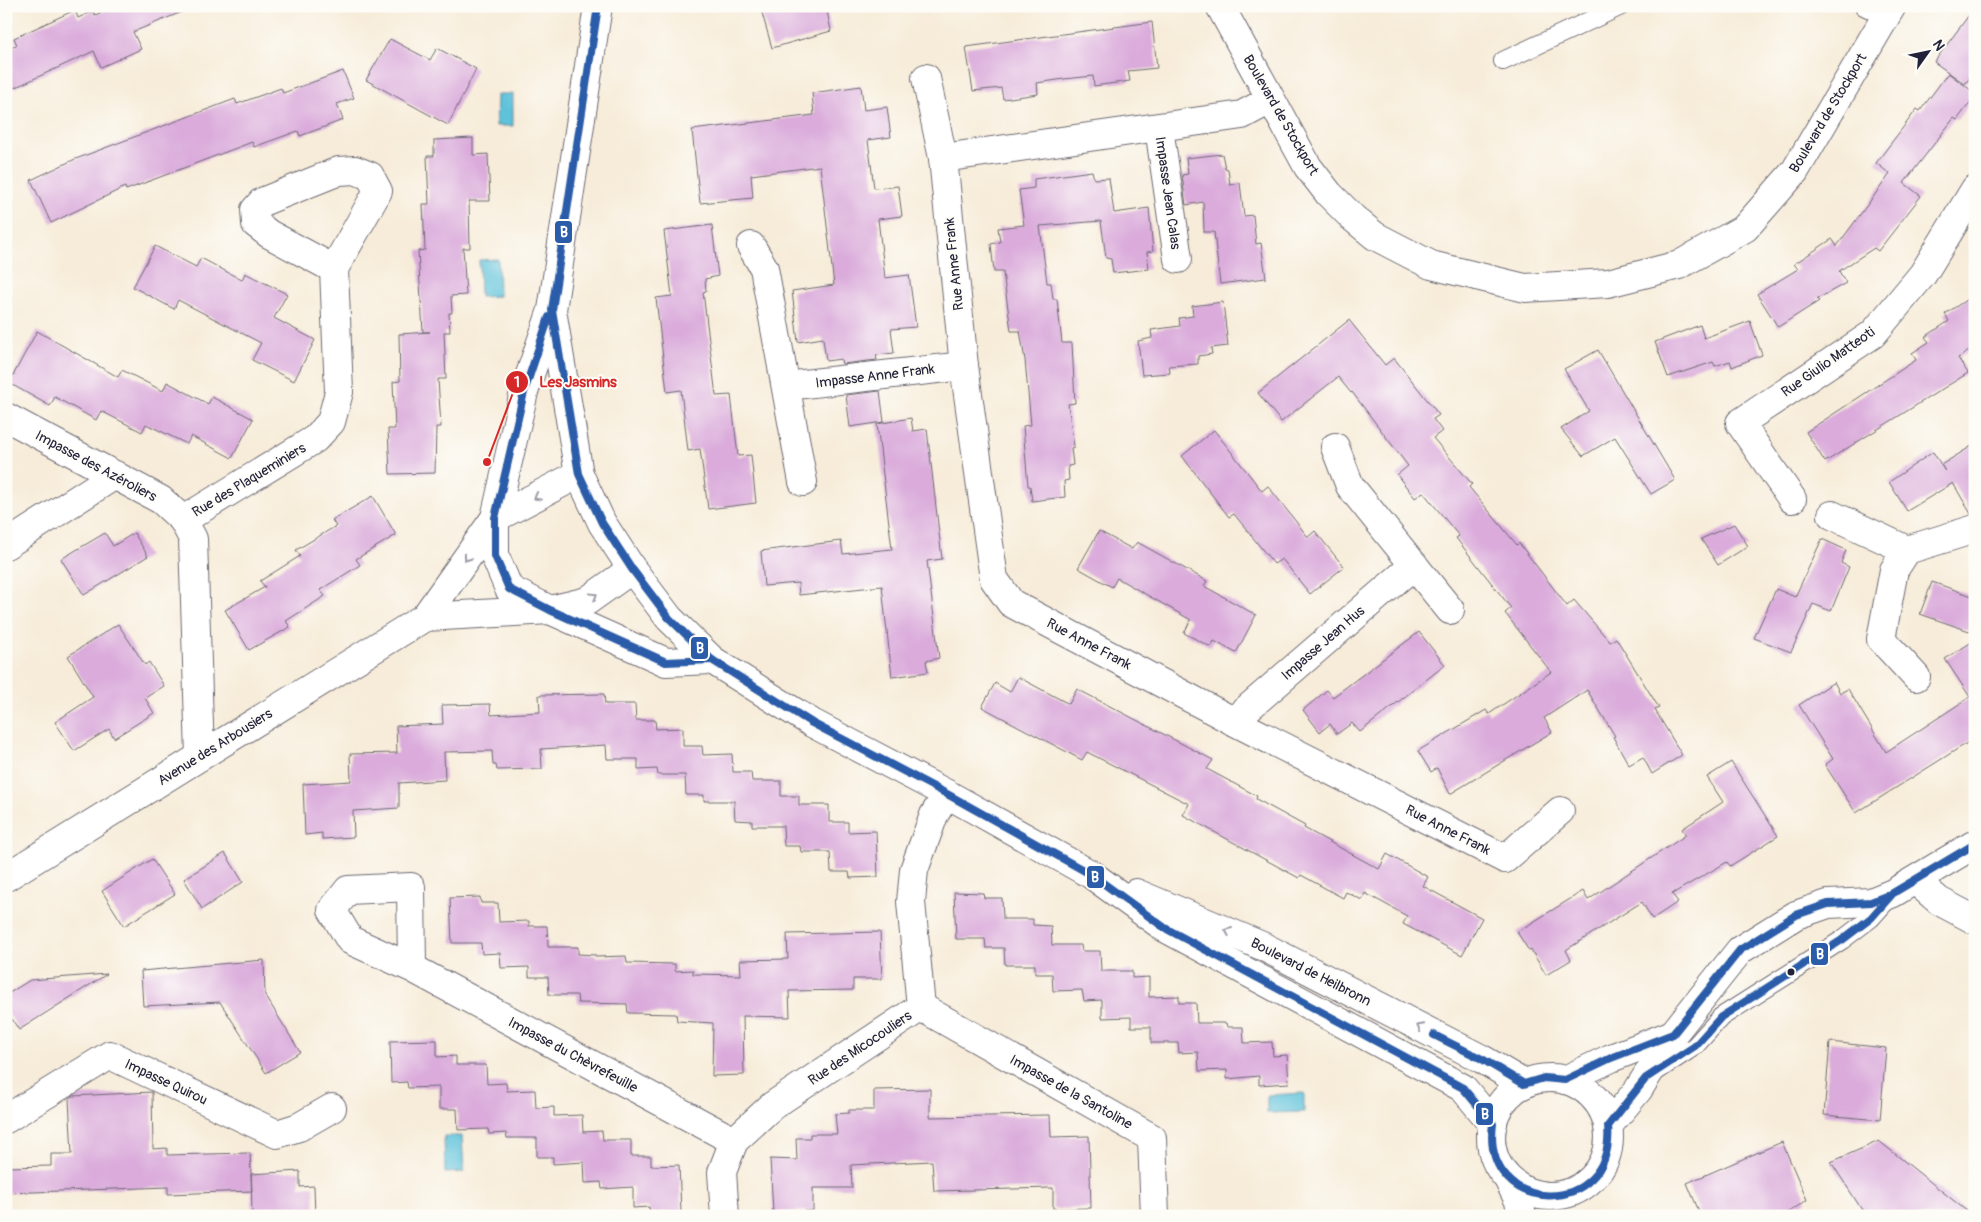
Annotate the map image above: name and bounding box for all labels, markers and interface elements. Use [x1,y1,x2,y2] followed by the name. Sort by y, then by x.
[1904,28,1954,78] north arrow
[1929,37,1948,54] text: N
[1786,50,1871,176] street label: Boulevard de Stockport
[1240,52,1323,179] street label: Boulevard de Stockport
[1152,135,1184,251] street label: Impasse Jean Calas
[941,217,967,311] street label: Rue Anne Frank
[554,220,573,244] line badge: B
[560,224,568,241] text: B
[1778,323,1878,401] street label: Rue Giulio Matteoti
[814,360,936,392] street label: Impasse Anne Frank
[505,367,627,397] callout: Les Jasmins
[514,373,520,392] text: 1
[539,373,617,392] text: Les Jasmins
[32,427,160,506] street label: Impasse des Azéroliers
[189,439,310,521] street label: Rue des Plaqueminiers
[534,491,543,501] one-way arrow
[464,552,473,561] one-way arrow
[589,593,598,602] one-way arrow
[1278,602,1369,684] street label: Impasse Jean Hus
[1044,615,1134,673] street label: Rue Anne Frank
[690,636,709,660] line badge: B
[696,640,704,657] text: B
[155,705,276,789] street label: Avenue des Arbousiers
[1403,801,1494,859] street label: Rue Anne Frank
[1086,865,1105,889] line badge: B
[1091,869,1099,886] text: B
[1224,927,1233,938] one-way arrow
[1248,934,1374,1010] street label: Boulevard de Heilbronn
[1810,942,1829,966] line badge: B
[1816,946,1824,963] text: B
[1786,967,1796,977] unlabelled marker
[805,1007,916,1089] street label: Rue des Micocouliers
[505,1014,641,1096] street label: Impasse du Chèvrefeuille
[1416,1023,1425,1033] one-way arrow
[1007,1051,1135,1133] street label: Impasse de la Santoline
[122,1055,210,1109] street label: Impasse Quirou
[1475,1102,1494,1126] line badge: B
[1481,1106,1489,1123] text: B

